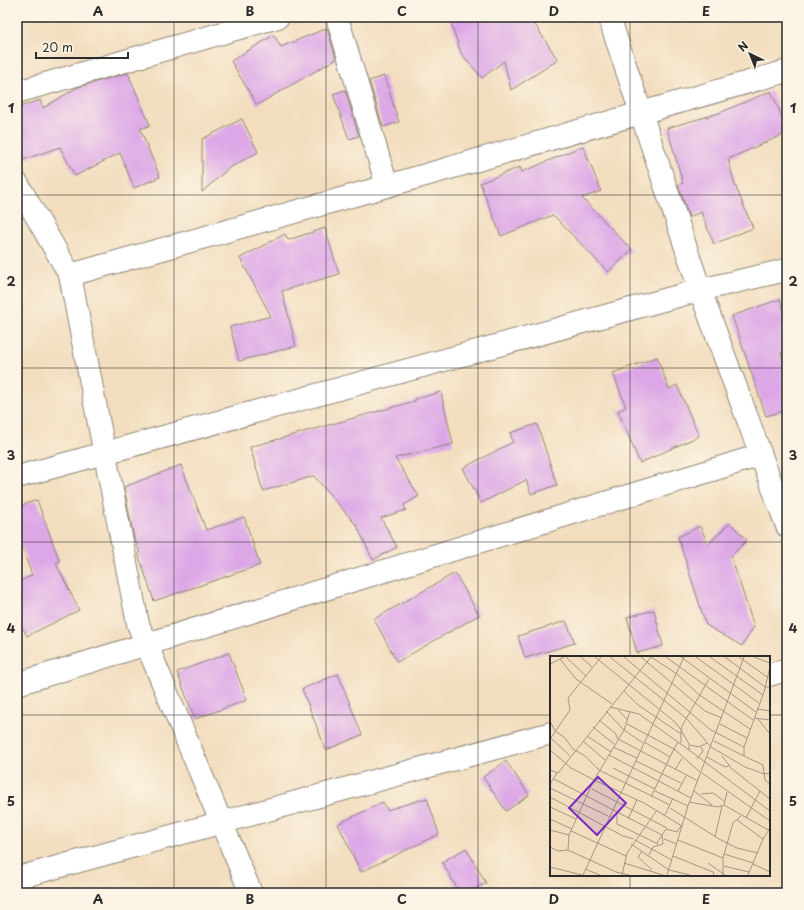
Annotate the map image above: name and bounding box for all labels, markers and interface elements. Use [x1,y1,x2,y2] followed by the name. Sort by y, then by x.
[93,1,103,20] text: A
[246,1,255,20] text: B
[397,1,407,20] text: C
[549,1,559,20] text: D
[702,1,710,20] text: E
[36,34,128,60] scale bar
[730,34,770,74] north arrow
[734,37,752,56] text: N
[42,38,73,56] text: 20 m
[8,98,14,117] text: 1
[790,98,796,117] text: 1
[6,271,16,290] text: 2
[788,271,798,290] text: 2
[7,445,16,464] text: 3
[789,445,798,464] text: 3
[7,618,16,637] text: 4
[789,618,798,637] text: 4
[550,656,770,876] inset map
[7,791,15,810] text: 5
[789,791,797,810] text: 5
[93,889,103,908] text: A
[246,889,255,908] text: B
[397,889,407,908] text: C
[549,889,559,908] text: D
[702,889,710,908] text: E

